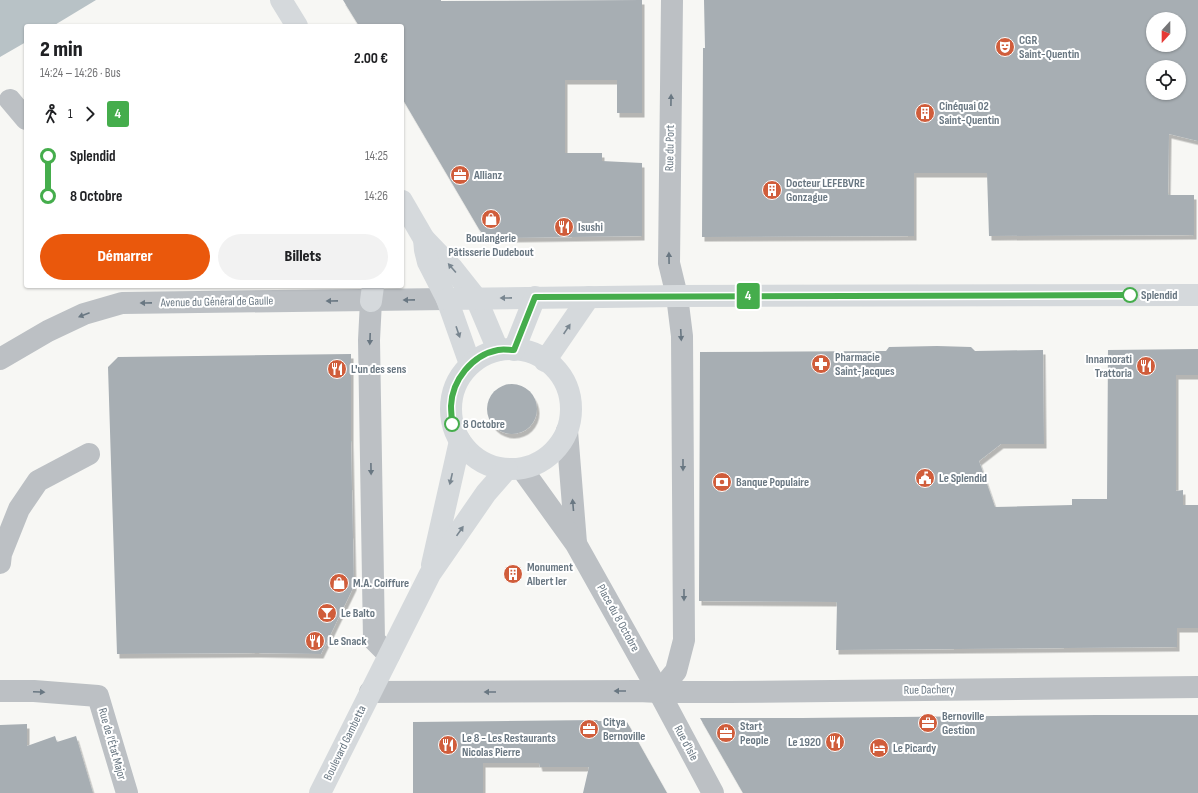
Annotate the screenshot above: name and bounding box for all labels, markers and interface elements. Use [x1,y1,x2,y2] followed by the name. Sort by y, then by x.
[1146,12,1186,52] north arrow
[1146,12,1186,100] map controls
[1019,33,1079,62] place label: CGR Saint-Quentin
[40,36,83,63] text: 2 min
[994,36,1016,58] theatre icon: CGR Saint-Quentin
[354,49,388,68] text: 2.00 €
[1146,60,1186,100] button: locate
[40,65,121,81] text: 14:24 – 14:26 · Bus
[668,93,674,106] one-way arrow
[939,99,999,128] place label: Cinéquai 02 Saint-Quentin
[914,102,936,124] building icon: Cinéquai 02 Saint-Quentin
[40,103,62,125] icon: walk
[79,103,101,125] icon: forward
[115,105,121,122] text: 4
[68,106,73,122] text: 1
[662,124,678,171] street label: Rue du Port
[70,147,116,166] text: Splendid
[365,148,388,164] text: 14:25
[449,164,471,186] office icon: Allianz
[473,168,503,183] place label: Allianz
[786,176,865,205] place label: Docteur LEFEBVRE Gonzague
[761,179,783,201] building icon: Docteur LEFEBVRE Gonzague
[70,187,122,206] text: 8 Octobre
[365,188,388,204] text: 14:26
[480,208,502,230] shop icon: Boulangerie Pâtisserie Dudebout
[553,216,575,238] restaurant icon: Isushi
[578,220,603,235] place label: Isushi
[448,231,534,260] place label: Boulangerie Pâtisserie Dudebout
[40,234,210,280] button: Démarrer
[218,234,388,280] button: Billets
[666,252,673,264] one-way arrow
[447,263,457,273] one-way arrow
[735,283,761,309] line badge: 4
[745,287,751,304] text: 4
[1122,287,1138,303] marker: Splendid
[1141,288,1177,303] place label: Splendid
[160,294,274,310] street label: Avenue du Général de Gaulle
[499,295,512,301] one-way arrow
[403,296,415,303] one-way arrow
[325,298,338,304] one-way arrow
[139,300,152,306] one-way arrow
[78,312,90,318] one-way arrow
[563,324,571,334] one-way arrow
[455,326,461,338] one-way arrow
[678,329,685,341] one-way arrow
[366,333,373,345] one-way arrow
[835,350,895,379] place label: Pharmacie Saint-Jacques
[1086,352,1132,381] place label: Innamorati Trattoria
[810,353,832,375] pharmacy icon: Pharmacie Saint-Jacques
[1135,355,1157,377] restaurant icon: Innamorati Trattoria
[326,358,348,380] restaurant icon: L'un des sens
[351,362,407,377] place label: L'un des sens
[444,416,460,432] marker: 8 Octobre
[463,417,505,432] place label: 8 Octobre
[680,459,686,472] one-way arrow
[368,463,374,476] one-way arrow
[914,467,936,489] public building icon: Le Splendid
[711,471,733,493] bank icon: Banque Populaire
[939,471,987,486] place label: Le Splendid
[448,474,454,486] one-way arrow
[736,475,809,490] place label: Banque Populaire
[570,499,576,511] one-way arrow
[456,526,464,536] one-way arrow
[526,560,573,589] place label: Monument Albert Ier
[502,563,524,585] building icon: Monument Albert Ier
[328,572,350,594] shop icon: M.A. Coiffure
[353,576,409,591] place label: M.A. Coiffure
[593,582,643,654] street label: Place du 8 Octobre
[681,589,687,602] one-way arrow
[316,602,338,624] bar icon: Le Balto
[341,606,375,621] place label: Le Balto
[304,630,326,652] restaurant icon: Le Snack
[329,634,366,649] place label: Le Snack
[904,682,955,698] street label: Rue Dachery
[33,688,45,695] one-way arrow
[613,688,626,694] one-way arrow
[483,689,496,695] one-way arrow
[320,703,370,783] street label: Boulevard Gambetta
[95,706,130,782] street label: Rue de l'État Major
[942,709,984,738] place label: Bernoville Gestion
[917,712,939,734] office icon: Bernoville Gestion
[603,715,645,744] place label: Citya Bernoville
[578,718,600,740] office icon: Citya Bernoville
[740,719,769,748] place label: Start People
[715,722,737,744] office icon: Start People
[670,723,702,763] street label: Rue d'Isle
[462,731,556,760] place label: Le 8 - Les Restaurants Nicolas Pierre
[824,731,846,753] restaurant icon: Le 1920
[437,734,459,756] restaurant icon: Le 8 - Les Restaurants Nicolas Pierre
[788,735,821,750] place label: Le 1920
[868,737,890,759] hotel icon: Le Picardy
[893,741,936,756] place label: Le Picardy

